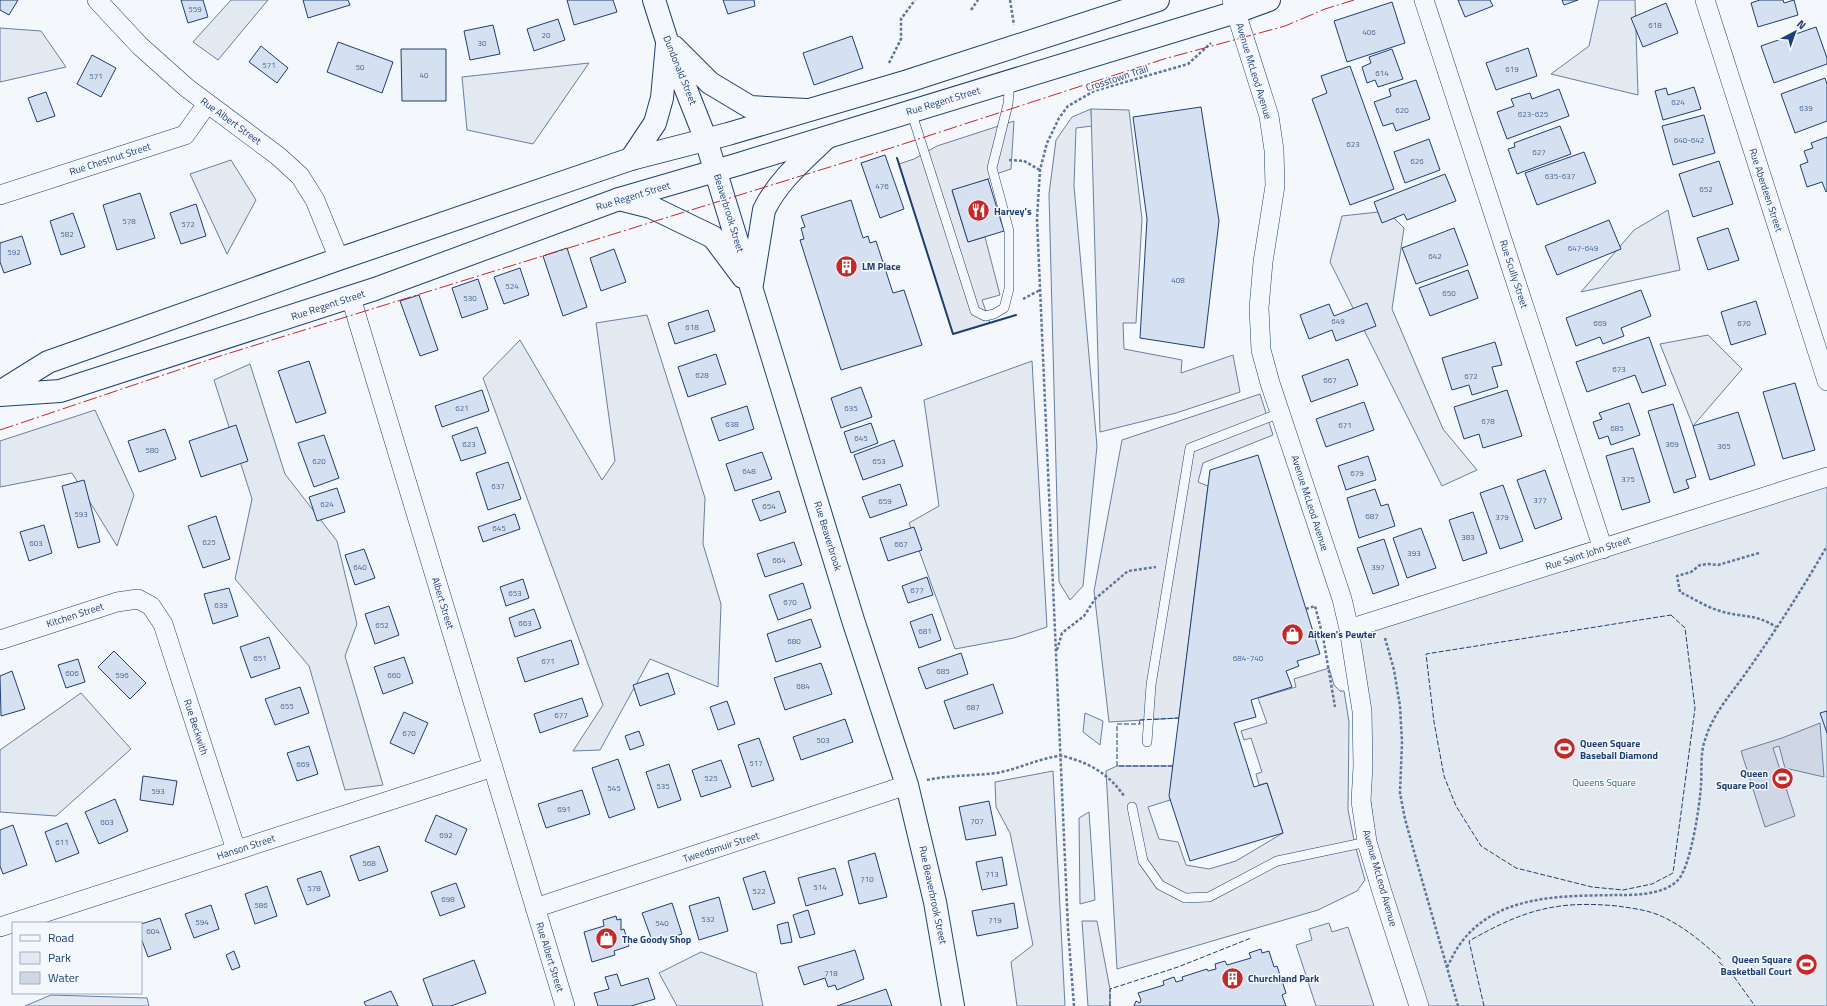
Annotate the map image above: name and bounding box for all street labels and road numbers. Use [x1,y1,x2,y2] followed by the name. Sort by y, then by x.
[1232,21,1276,121] street label: Avenue McLeod Avenue
[659,33,701,107] street label: Dundonald Street
[1084,61,1150,95] street label: Crosstown Trail
[904,82,982,119] street label: Rue Regent Street
[197,94,265,149] street label: Rue Albert Street
[67,139,153,179] street label: Rue Chestnut Street
[1745,146,1787,234] street label: Rue Aberdeen Street
[710,172,748,255] street label: Beaverbrook Street
[594,177,672,214] street label: Rue Regent Street
[1496,238,1532,311] street label: Rue Scully Street
[289,286,367,324] street label: Rue Regent Street
[1287,453,1333,553] street label: Avenue McLeod Avenue
[810,499,846,573] street label: Rue Beaverbrook
[1543,532,1633,574] street label: Rue Saint John Street
[428,575,458,631] street label: Albert Street
[44,599,106,631] street label: Kitchen Street
[180,697,212,757] street label: Rue Beckwith
[681,827,762,866] street label: Tweedsmuir Street
[1359,828,1401,928] street label: Avenue McLeod Avenue
[215,830,278,863] street label: Hanson Street
[915,845,951,946] street label: Rue Beaverbrook Street
[532,920,568,994] street label: Rue Albert Street

